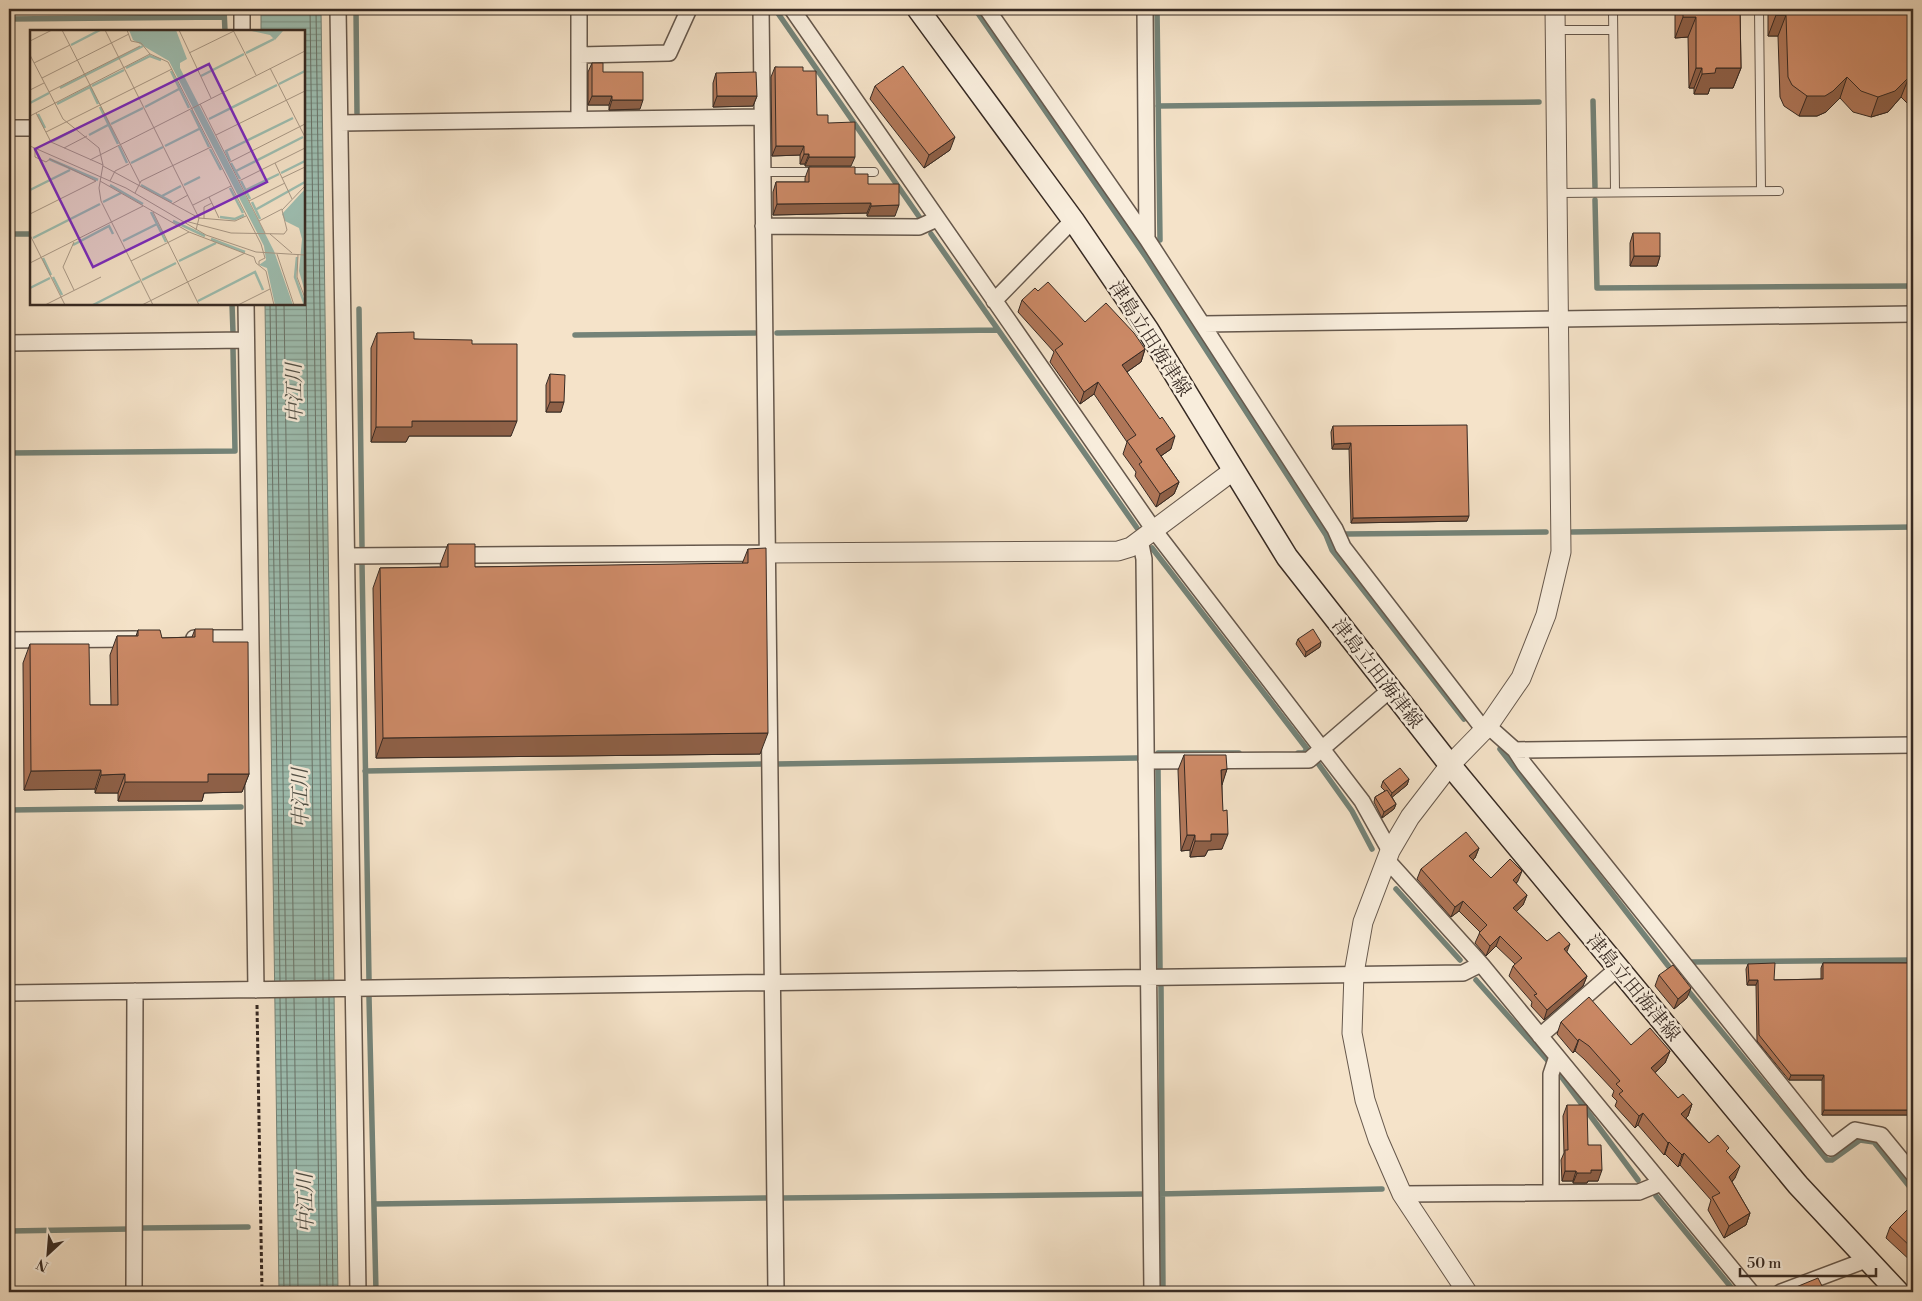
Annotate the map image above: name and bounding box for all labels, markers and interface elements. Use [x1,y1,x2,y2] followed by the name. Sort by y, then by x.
[30,30,305,305] inset map
[1104,276,1196,401] street label: 津島立田海津線
[282,361,309,423] water label: 中江川
[1327,614,1428,733] street label: 津島立田海津線
[288,766,315,828] water label: 中江川
[1581,929,1685,1046] street label: 津島立田海津線
[293,1171,320,1233] water label: 中江川
[22,1228,72,1278] north arrow
[1740,1246,1876,1278] scale bar
[34,1254,52,1275] text: N
[1747,1254,1781,1273] text: 50 m

